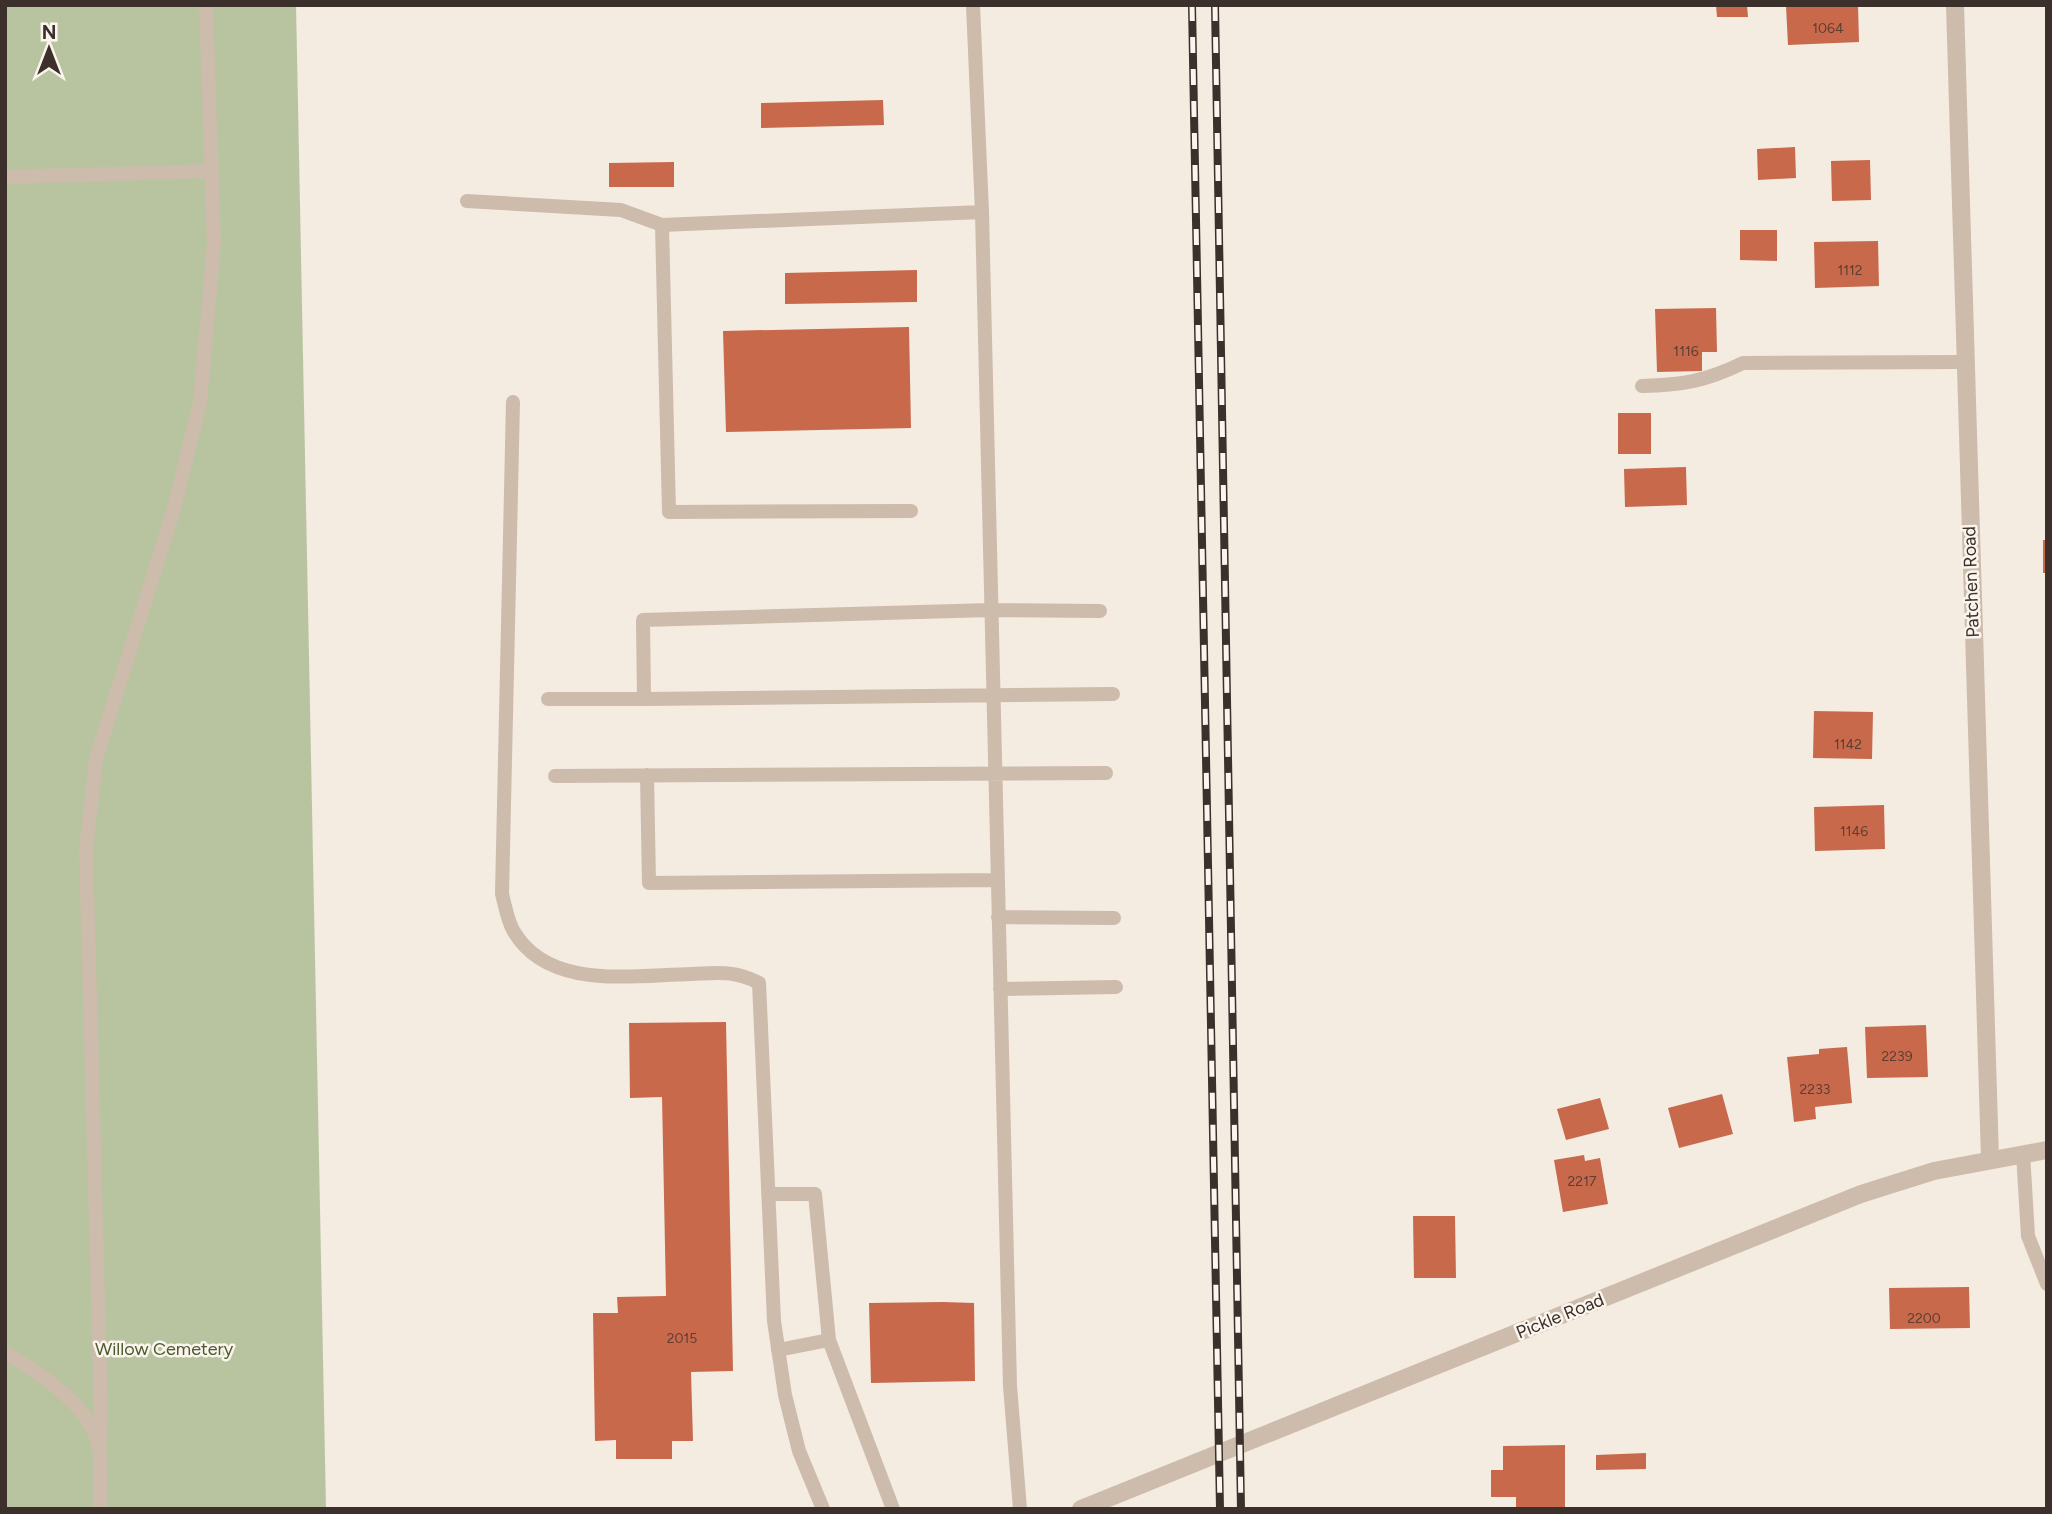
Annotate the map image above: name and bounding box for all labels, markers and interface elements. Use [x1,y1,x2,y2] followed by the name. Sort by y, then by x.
[14,14,84,84] north arrow
[1812,20,1844,37] house number: 1064
[42,21,56,44] text: N
[1837,262,1863,279] house number: 1112
[1673,343,1699,360] house number: 1116
[1958,526,1984,638] street label: Patchen Road
[1834,736,1862,753] house number: 1142
[1840,823,1868,840] house number: 1146
[1881,1048,1913,1065] house number: 2239
[1800,1081,1830,1098] house number: 2233
[1568,1173,1597,1190] house number: 2217
[1513,1288,1607,1344] street label: Pickle Road
[1907,1310,1941,1327] house number: 2200
[667,1330,697,1347] house number: 2015
[95,1338,234,1360] park label: Willow Cemetery

